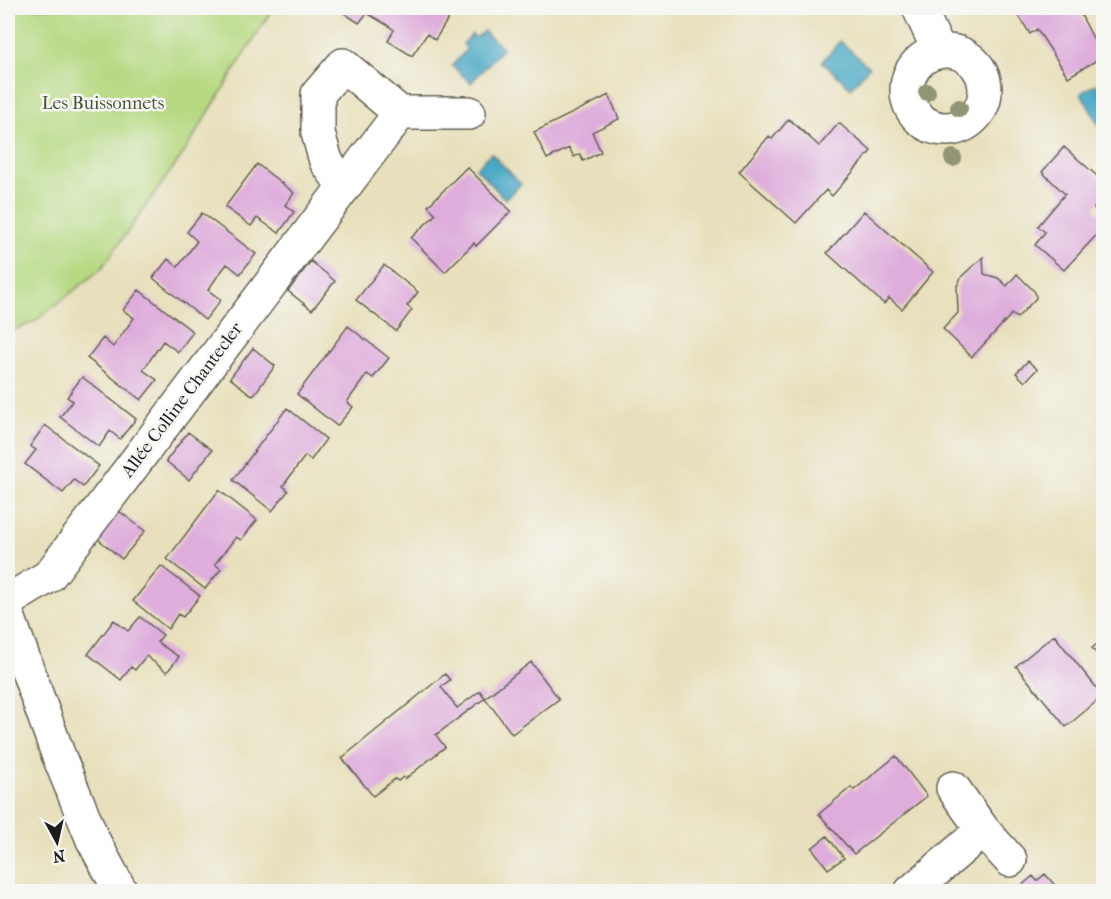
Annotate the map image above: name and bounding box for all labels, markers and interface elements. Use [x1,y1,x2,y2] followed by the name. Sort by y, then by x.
[42,93,165,114] park label: Les Buissonnets
[116,318,247,482] street label: Allée Colline Chantecler
[27,812,87,872] north arrow
[51,846,66,867] text: N

